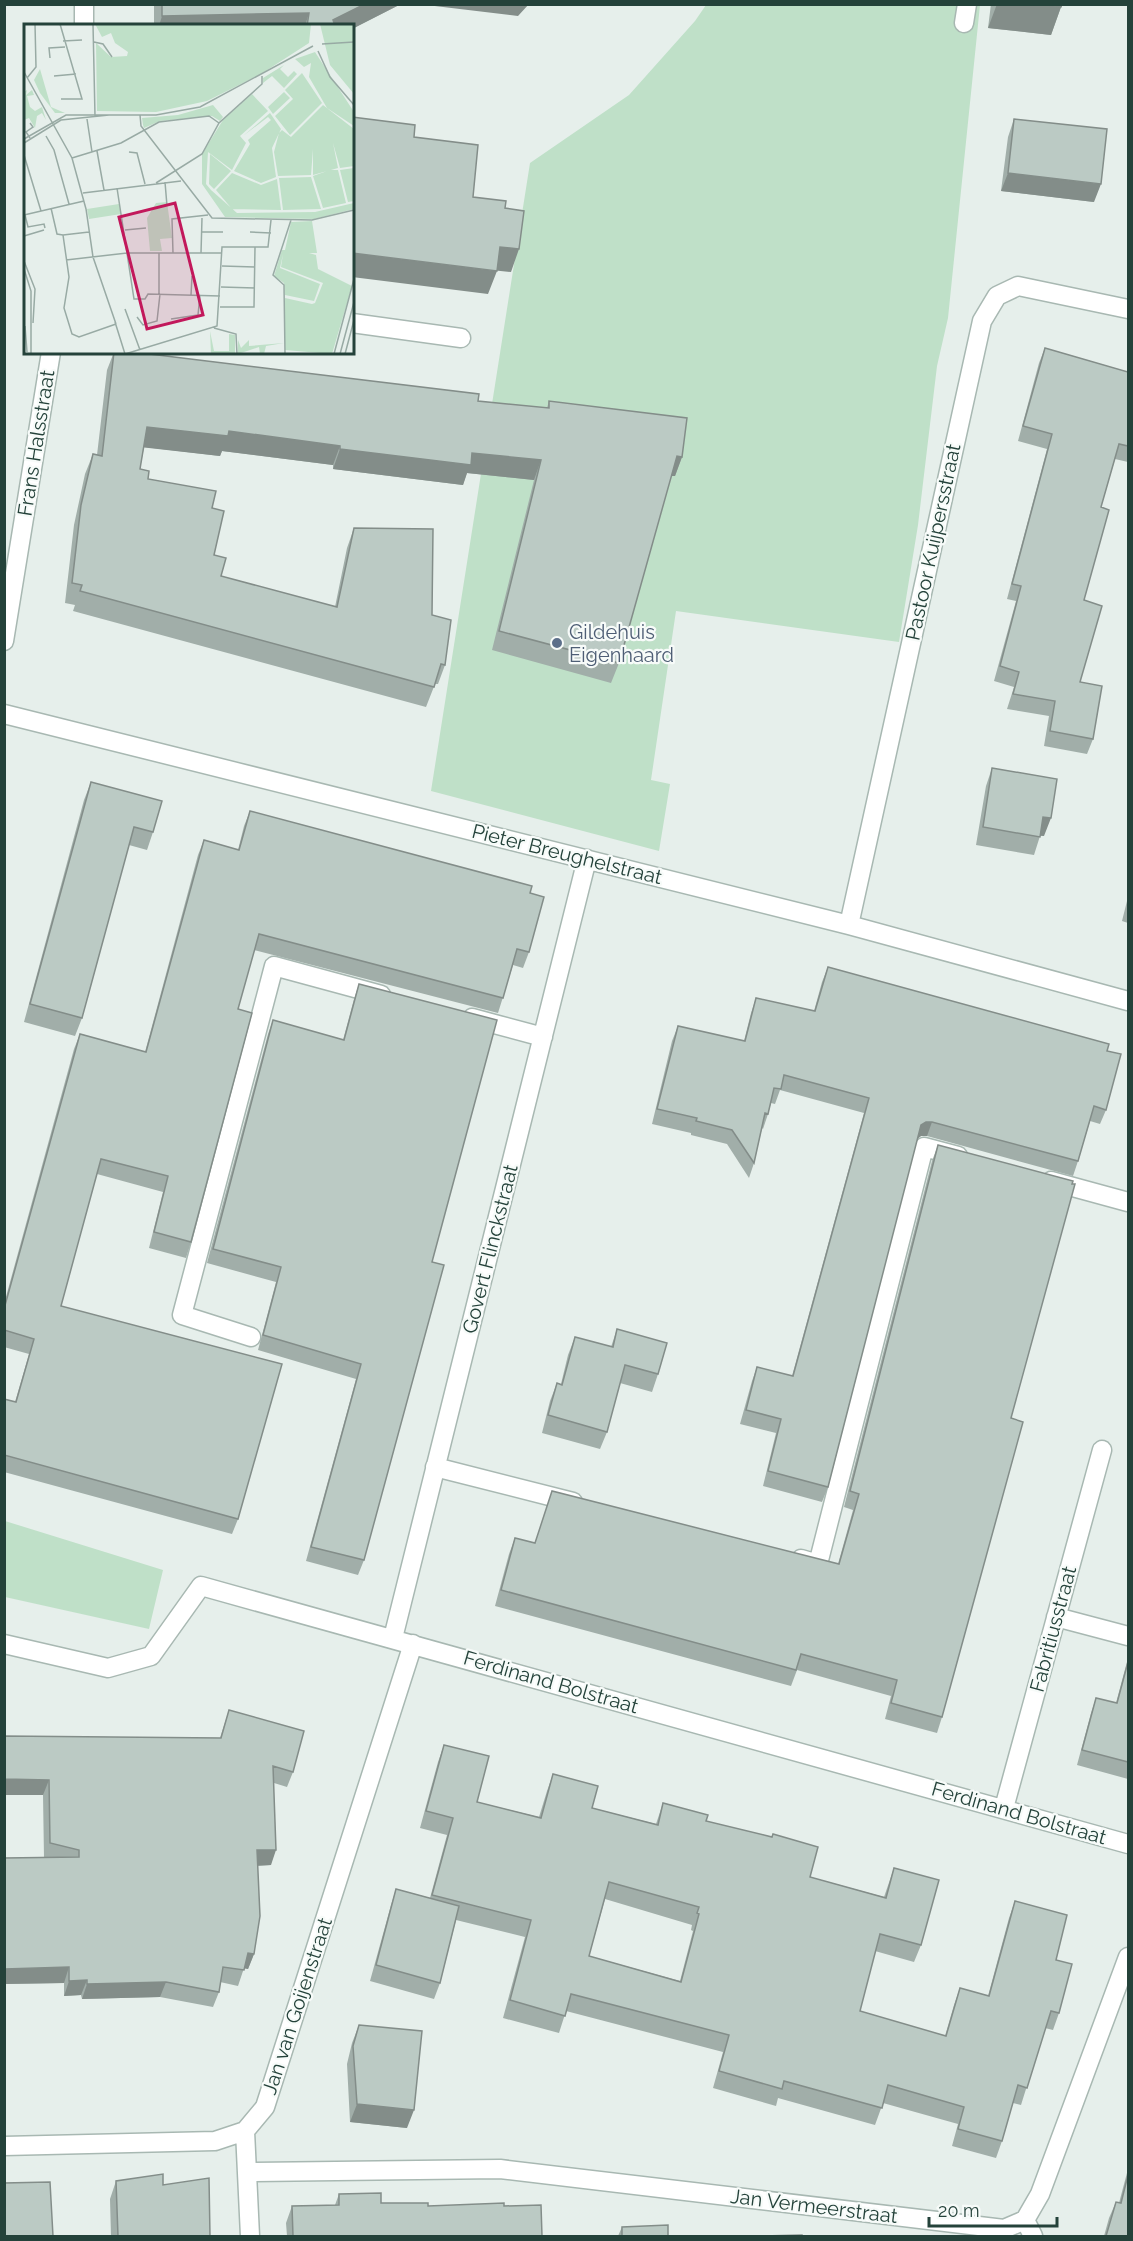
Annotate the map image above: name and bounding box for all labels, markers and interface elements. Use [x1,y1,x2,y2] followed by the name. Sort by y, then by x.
[24,24,354,354] inset map
[13,368,59,518] street label: Frans Halsstraat
[900,441,966,643] street label: Pastoor Kuijpersstraat
[569,620,674,667] place label: Gildehuis Eigenhaard
[550,636,564,650] marker: Gildehuis Eigenhaard
[470,819,665,889] street label: Pieter Breughelstraat
[457,1162,523,1336] street label: Govert Flinckstraat
[1025,1563,1081,1695] street label: Fabritiusstraat
[461,1646,641,1719] street label: Ferdinand Bolstraat
[929,1777,1109,1850] street label: Ferdinand Bolstraat
[257,1914,337,2098] street label: Jan van Goijenstraat
[729,2184,899,2228] street label: Jan Vermeerstraat
[929,2190,1056,2228] scale bar
[938,2200,980,2221] text: 20 m

